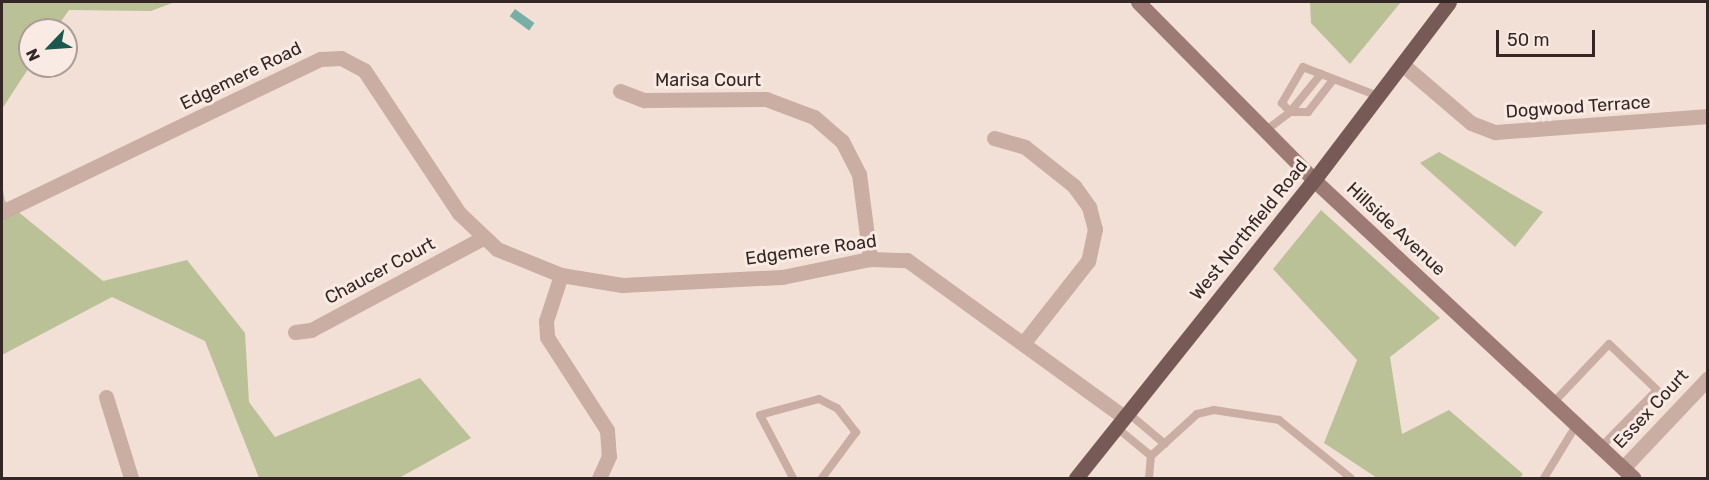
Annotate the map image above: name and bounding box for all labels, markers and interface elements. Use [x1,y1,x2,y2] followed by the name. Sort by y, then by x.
[18,18,78,78] north arrow
[1499,18,1598,56] scale bar
[1507,29,1550,51] text: 50 m
[177,37,305,115] street label: Edgemere Road
[22,46,44,64] text: N
[655,69,761,91] street label: Marisa Court
[1505,91,1651,123] street label: Dogwood Terrace
[1186,155,1312,305] street label: West Northfield Road
[1342,178,1450,280] street label: Hillside Avenue
[744,230,878,270] street label: Edgemere Road
[321,233,439,309] street label: Chaucer Court
[1609,365,1693,453] street label: Essex Court

